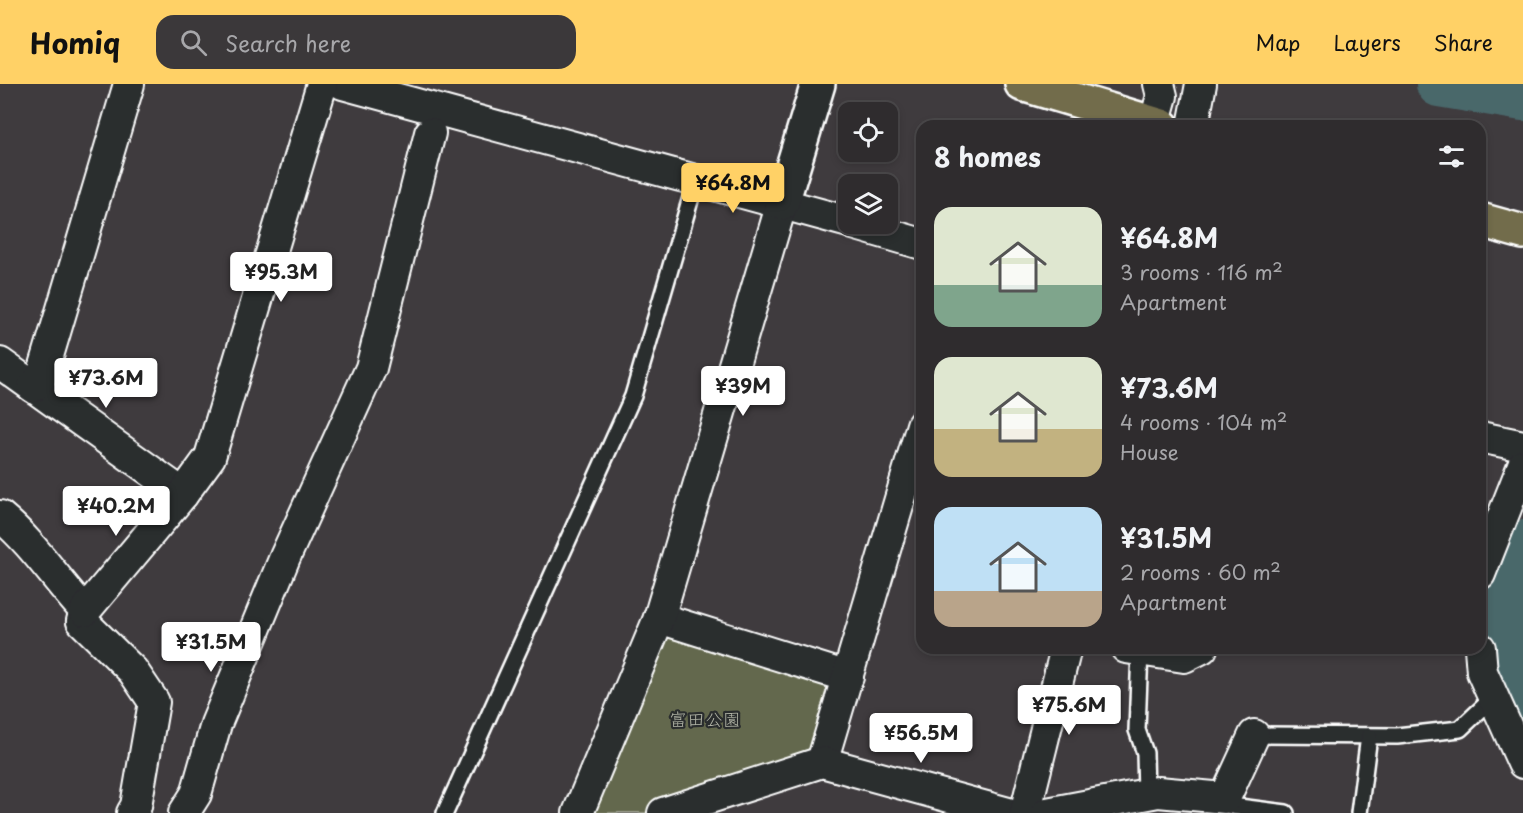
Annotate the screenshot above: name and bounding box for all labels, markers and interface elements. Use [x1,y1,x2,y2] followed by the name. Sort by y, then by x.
[156,15,576,69] search box
[30,21,120,64] text: Homiq
[177,26,210,59] icon: search
[225,26,351,59] text: Search here
[1256,26,1300,58] text: Map
[1333,26,1401,58] text: Layers
[1434,26,1493,58] text: Share
[838,102,898,234] map controls
[838,102,898,162] button: locate
[934,137,1041,176] text: 8 homes
[1435,140,1468,173] icon: filters
[684,163,782,214] pin: ¥64.8M
[695,167,771,197] text: ¥64.8M
[838,174,898,234] button: layers
[1120,218,1218,257] text: ¥64.8M
[982,231,1054,303] icon: home
[232,252,330,303] pin: ¥95.3M
[244,256,318,286] text: ¥95.3M
[1120,257,1283,287] text: 3 rooms · 116 m²
[1120,287,1227,317] text: Apartment
[57,358,155,409] pin: ¥73.6M
[68,362,144,392] text: ¥73.6M
[707,366,779,417] pin: ¥39M
[1120,368,1218,407] text: ¥73.6M
[715,370,771,400] text: ¥39M
[982,381,1054,453] icon: home
[1120,407,1287,437] text: 4 rooms · 104 m²
[1120,437,1179,467] text: House
[67,486,165,537] pin: ¥40.2M
[77,490,155,520] text: ¥40.2M
[1120,518,1212,557] text: ¥31.5M
[982,531,1054,603] icon: home
[1120,557,1281,587] text: 2 rooms · 60 m²
[1120,587,1227,617] text: Apartment
[162,622,260,673] pin: ¥31.5M
[176,626,246,656] text: ¥31.5M
[1020,685,1118,736] pin: ¥75.6M
[1032,689,1106,719] text: ¥75.6M
[669,705,741,732] park label: 富田公園
[872,713,970,764] pin: ¥56.5M
[884,717,958,747] text: ¥56.5M

